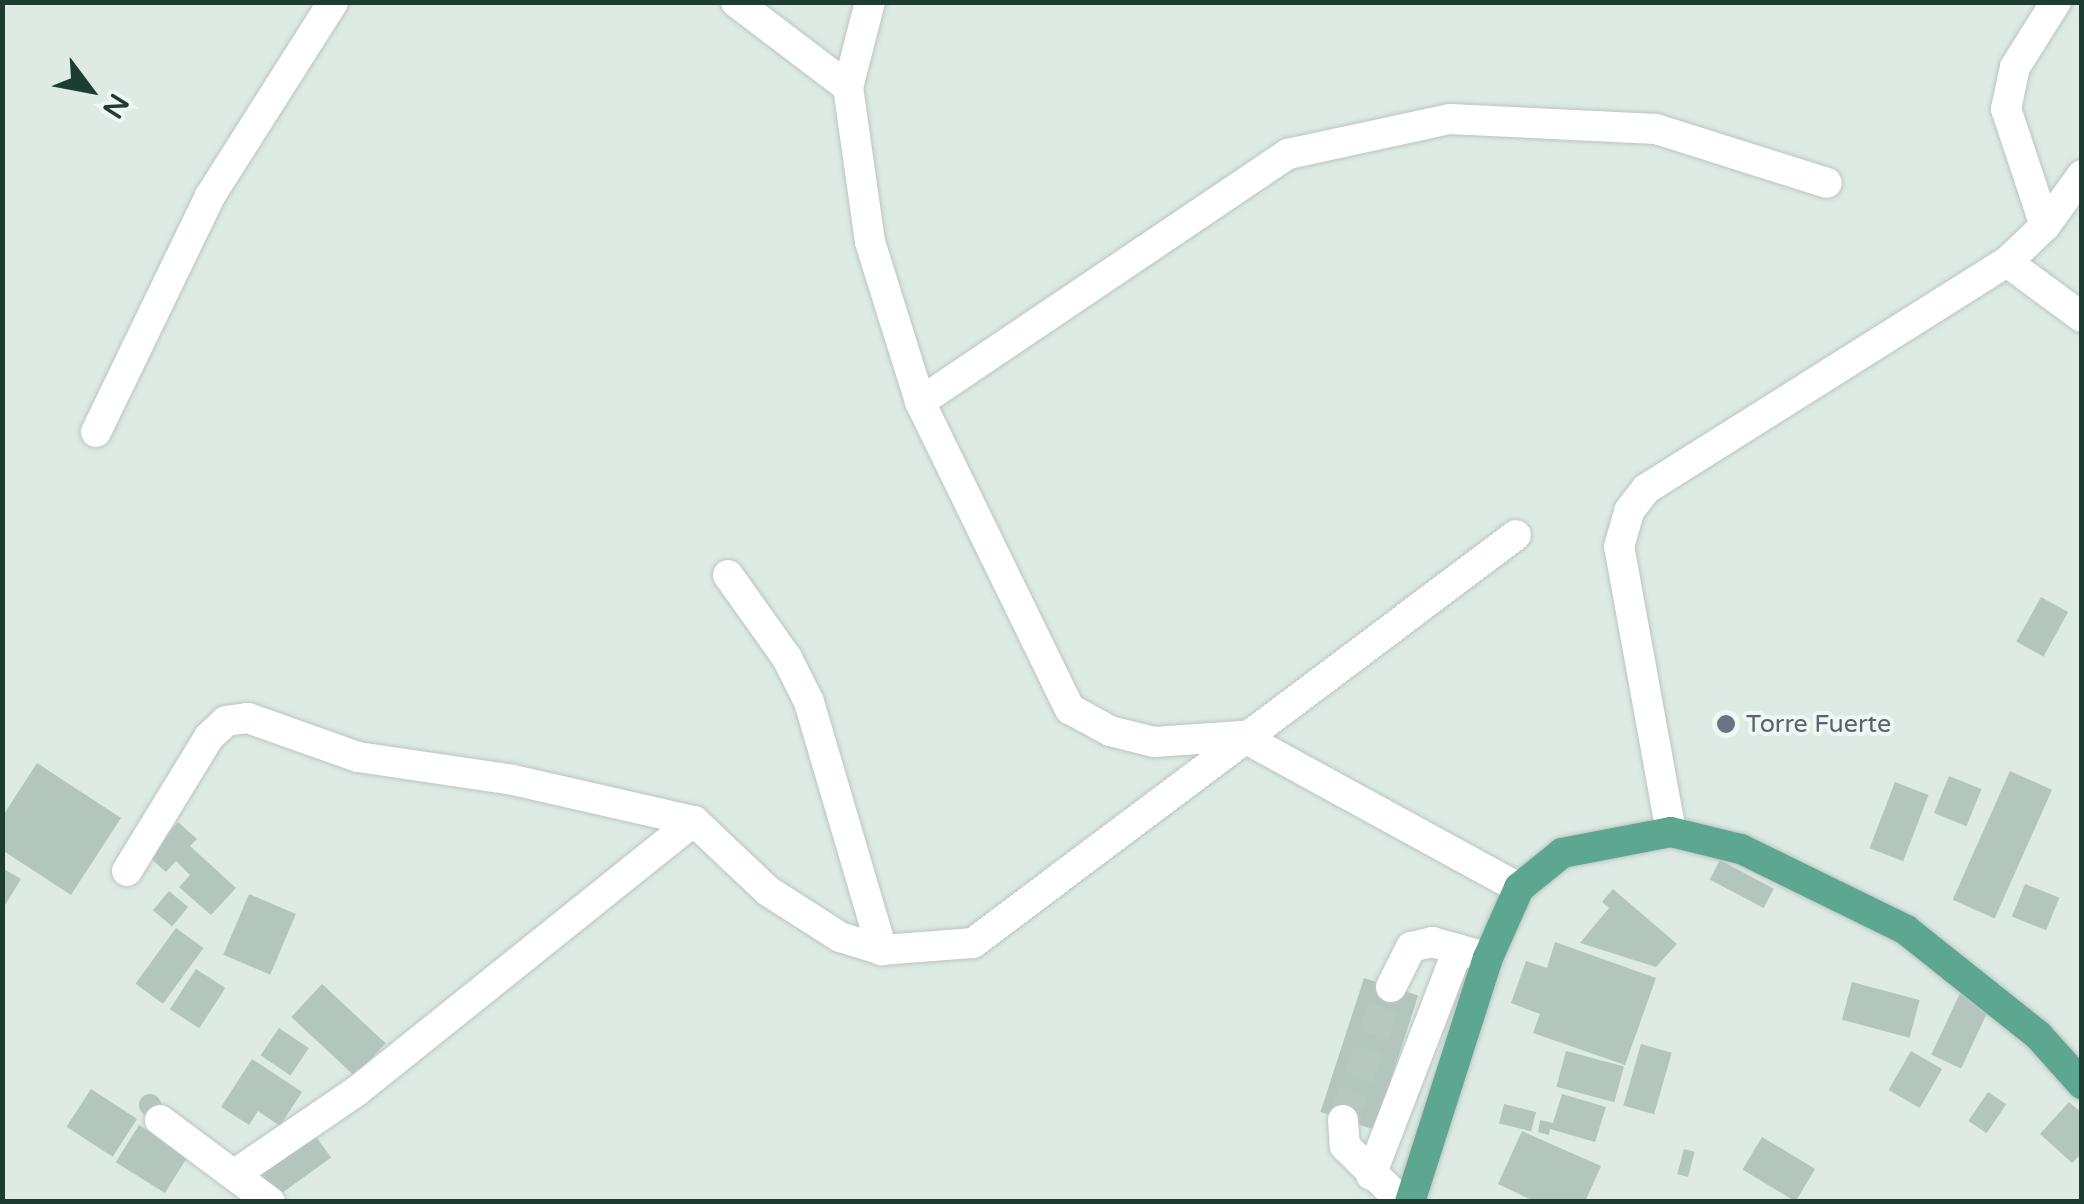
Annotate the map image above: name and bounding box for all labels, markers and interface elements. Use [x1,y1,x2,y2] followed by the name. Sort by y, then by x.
[40,40,140,140] north arrow
[95,87,136,124] text: N
[1746,709,1891,739] place label: Torre Fuerte
[1715,713,1737,735] marker: Torre Fuerte

